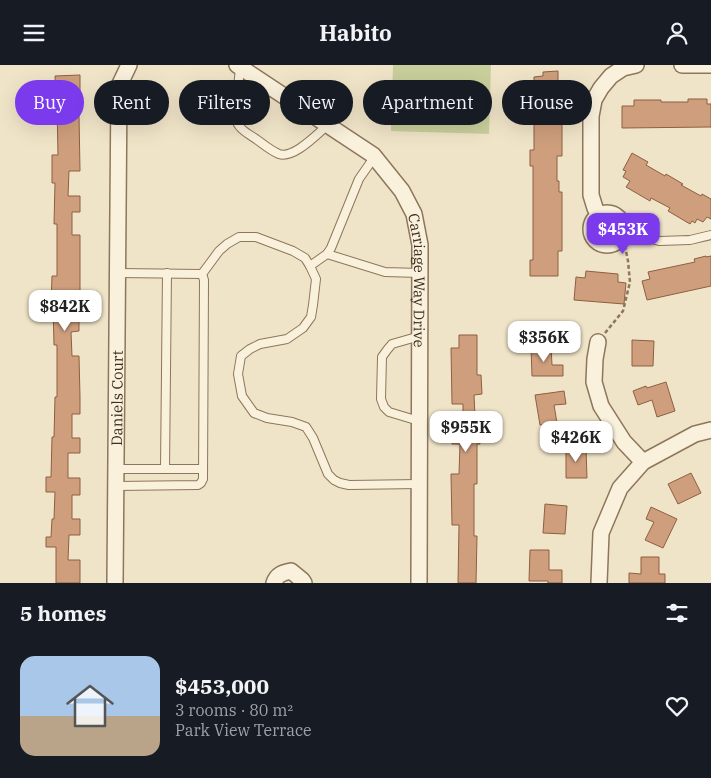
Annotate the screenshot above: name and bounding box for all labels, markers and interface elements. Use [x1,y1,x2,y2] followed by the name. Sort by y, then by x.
[319,18,392,47] text: Habito
[20,19,48,47] icon: menu
[663,19,691,47] icon: person
[15,80,84,125] chip: Buy
[94,80,169,125] chip: Rent
[179,80,270,125] chip: Filters
[280,80,353,125] chip: New
[363,80,492,125] chip: Apartment
[502,80,592,125] chip: House
[405,212,430,348] street label: Carriage Way Drive
[588,213,658,255] pin: $453K
[598,219,648,239] text: $453K
[30,289,100,332] pin: $842K
[40,296,90,316] text: $842K
[509,321,579,363] pin: $356K
[519,327,569,347] text: $356K
[107,350,126,446] street label: Daniels Court
[431,411,501,453] pin: $955K
[441,417,491,437] text: $955K
[541,421,611,463] pin: $426K
[551,427,601,447] text: $426K
[20,599,106,627] text: 5 homes
[663,599,691,627] icon: filters
[175,672,269,700] text: $453,000
[60,676,120,736] icon: home
[663,692,691,720] icon: heart
[175,700,293,720] text: 3 rooms · 80 m²
[175,720,312,740] text: Park View Terrace

